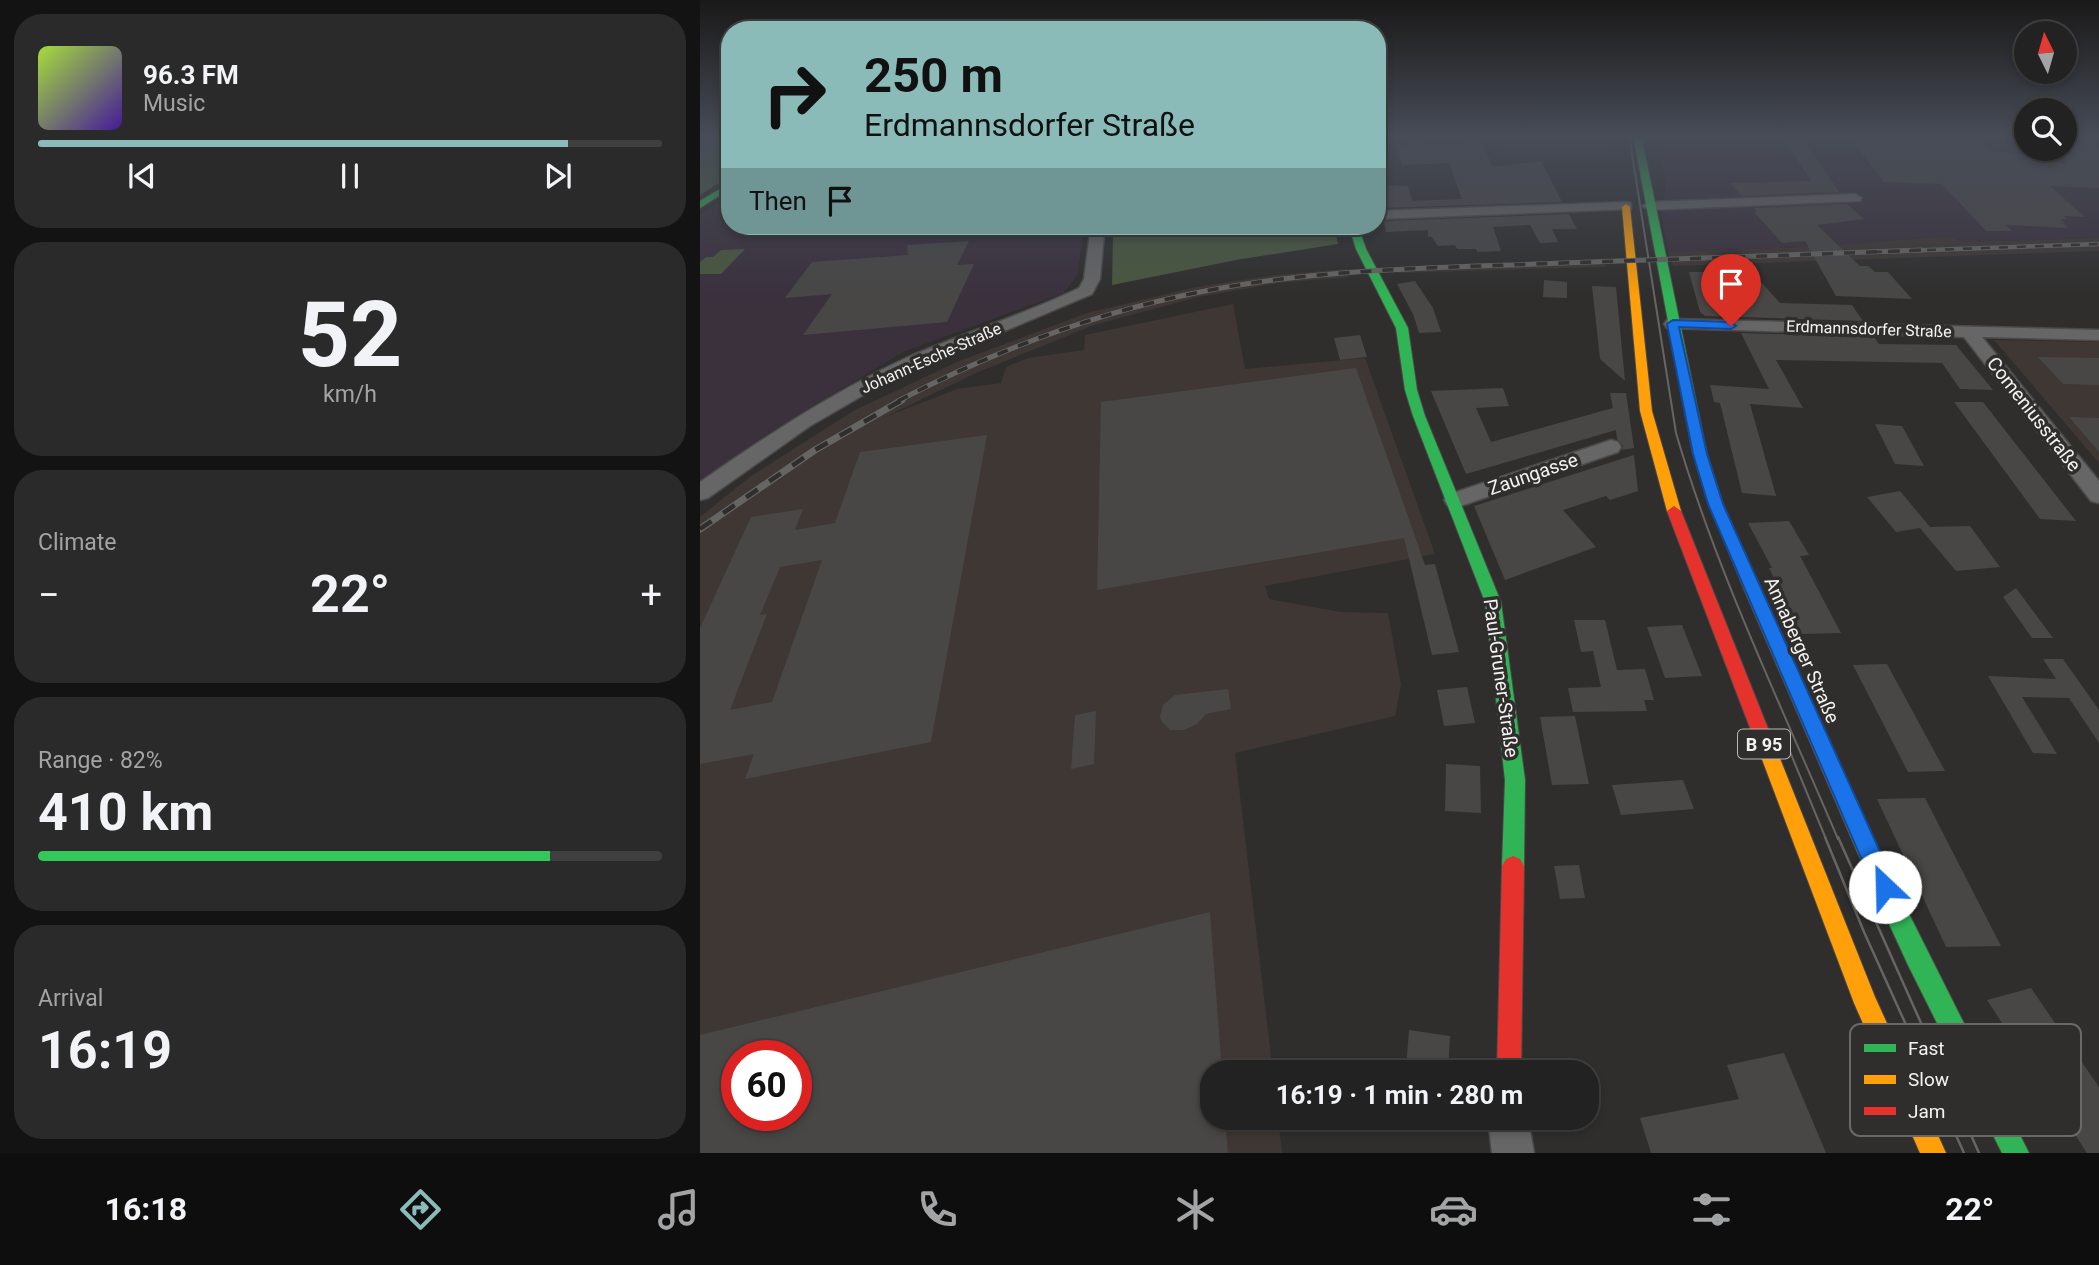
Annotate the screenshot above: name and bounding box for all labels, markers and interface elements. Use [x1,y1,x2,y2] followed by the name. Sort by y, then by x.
[2014,21,2077,84] north arrow
[2014,21,2077,161] map controls
[864,47,1003,104] text: 250 m
[749,49,840,140] icon: right
[143,60,239,90] text: 96.3 FM
[143,90,205,117] text: Music
[2014,98,2077,161] button: search
[864,106,1195,144] text: Erdmannsdorfer Straße
[123,157,161,195] icon: previous
[331,157,369,195] icon: pause
[539,157,577,195] icon: next
[821,182,859,220] icon: arrive
[749,186,807,216] text: Then
[1701,254,1761,326] pin
[1712,265,1750,303] icon: arrive
[298,282,402,388] text: 52
[1786,317,1952,341] street label: Erdmannsdorfer Straße
[858,318,1004,398] street label: Johann-Esche-Straße
[1982,352,2086,476] street label: Comeniusstraße
[323,381,377,408] text: km/h
[1485,448,1581,500] street label: Zaungasse
[38,529,117,556] text: Climate
[310,564,390,625] text: 22°
[38,573,60,617] text: −
[640,573,662,617] text: +
[1759,573,1845,727] street label: Annaberger Straße
[1478,597,1524,759] street label: Paul-Gruner-Straße
[1738,730,1790,758] road number: B 95
[38,747,163,774] text: Range · 82%
[38,782,213,843] text: 410 km
[1848,850,1922,924] position arrow
[38,985,103,1012] text: Arrival
[38,1020,172,1081] text: 16:19
[1850,1024,2081,1136] legend
[1908,1037,1945,1060] text: Fast
[721,1040,812,1131] speed limit sign: 60
[1908,1068,1949,1091] text: Slow
[1276,1080,1523,1110] text: 16:19 · 1 min · 280 m
[1908,1100,1945,1123] text: Jam
[396,1185,445,1234] icon: directions
[654,1185,703,1234] icon: music
[913,1185,962,1234] icon: phone
[1171,1185,1220,1234] icon: climate
[1429,1185,1478,1234] icon: car
[1687,1185,1736,1234] icon: filters
[105,1190,187,1228] text: 16:18
[1945,1190,1994,1228] text: 22°

